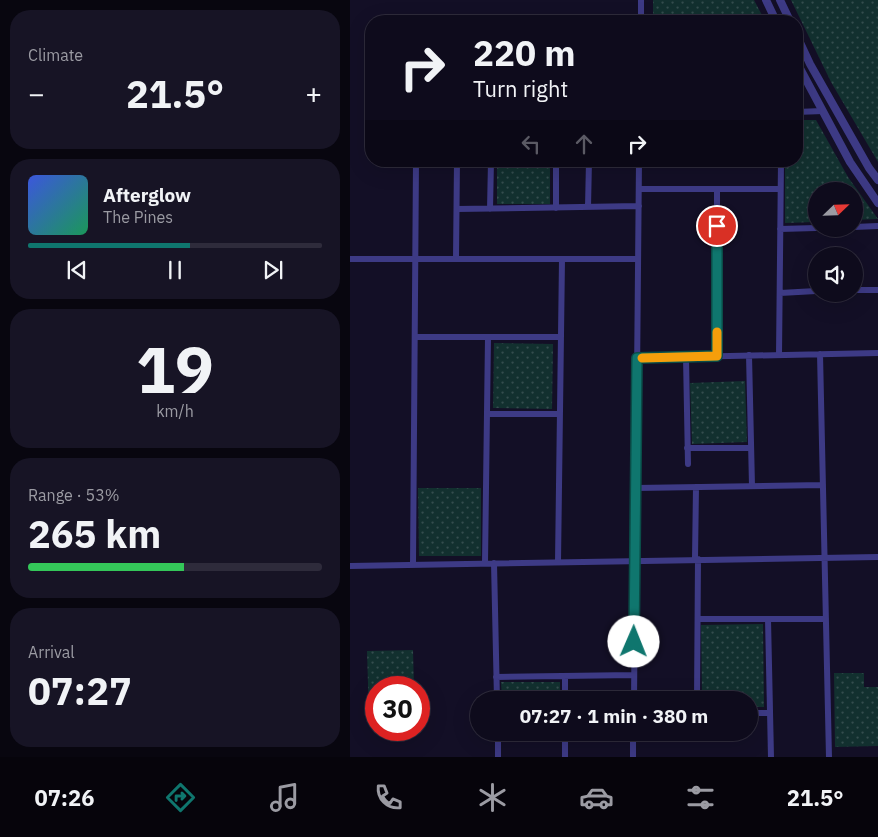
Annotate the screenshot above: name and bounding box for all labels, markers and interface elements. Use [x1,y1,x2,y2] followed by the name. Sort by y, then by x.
[473,30,576,76] text: 220 m
[390,35,455,100] icon: right
[28,45,83,65] text: Climate
[126,69,224,118] text: 21.5°
[473,74,568,103] text: Turn right
[28,75,45,112] text: −
[305,75,322,112] text: +
[517,130,545,158] icon: left
[570,130,598,158] icon: ahead
[623,130,651,158] icon: right
[808,182,862,238] north arrow
[808,182,863,302] map controls
[103,183,191,207] text: Afterglow
[696,205,738,247] pin
[103,207,173,227] text: The Pines
[703,212,731,240] icon: arrive
[808,247,863,302] button: sound
[63,256,91,284] icon: previous
[161,256,189,284] icon: pause
[259,256,287,284] icon: next
[136,326,214,411] text: 19
[156,401,194,421] text: km/h
[28,485,120,505] text: Range · 53%
[28,509,161,558] text: 265 km
[607,615,659,667] position arrow
[28,642,75,662] text: Arrival
[28,666,132,715] text: 07:27
[365,676,430,741] speed limit sign: 30
[520,704,708,728] text: 07:27 · 1 min · 380 m
[163,780,198,815] icon: directions
[267,780,302,815] icon: music
[371,780,406,815] icon: phone
[475,780,510,815] icon: climate
[579,780,614,815] icon: car
[683,780,718,815] icon: filters
[34,783,95,812] text: 07:26
[787,783,844,812] text: 21.5°

